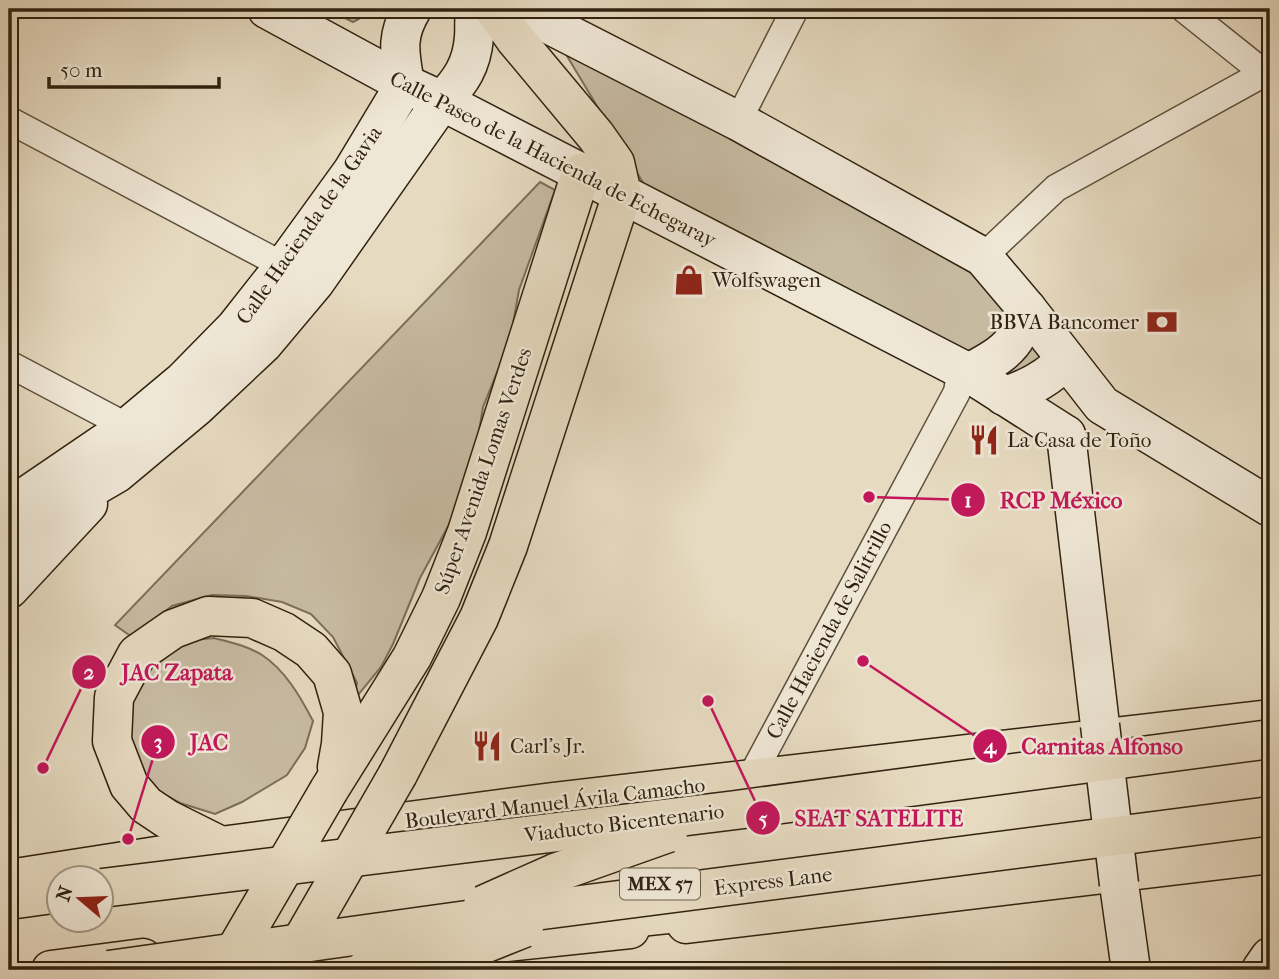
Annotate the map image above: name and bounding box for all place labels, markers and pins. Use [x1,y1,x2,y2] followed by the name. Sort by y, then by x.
[672,263,706,297] shop icon: Wolfswagen
[711,268,821,292] place label: Wolfswagen
[1145,305,1179,339] bank icon: BBVA Bancomer
[989,310,1139,334] place label: BBVA Bancomer
[967,423,1001,457] restaurant icon: La Casa de Toño
[1007,428,1152,452] place label: La Casa de Toño
[951,478,1136,522] callout: RCP México
[72,650,246,694] callout: JAC Zapata
[141,720,242,764] callout: JAC
[973,724,1197,768] callout: Carnitas Alfonso
[470,729,504,763] restaurant icon: Carl's Jr.
[510,734,585,758] place label: Carl's Jr.
[745,796,977,840] callout: SEAT SATELITE

